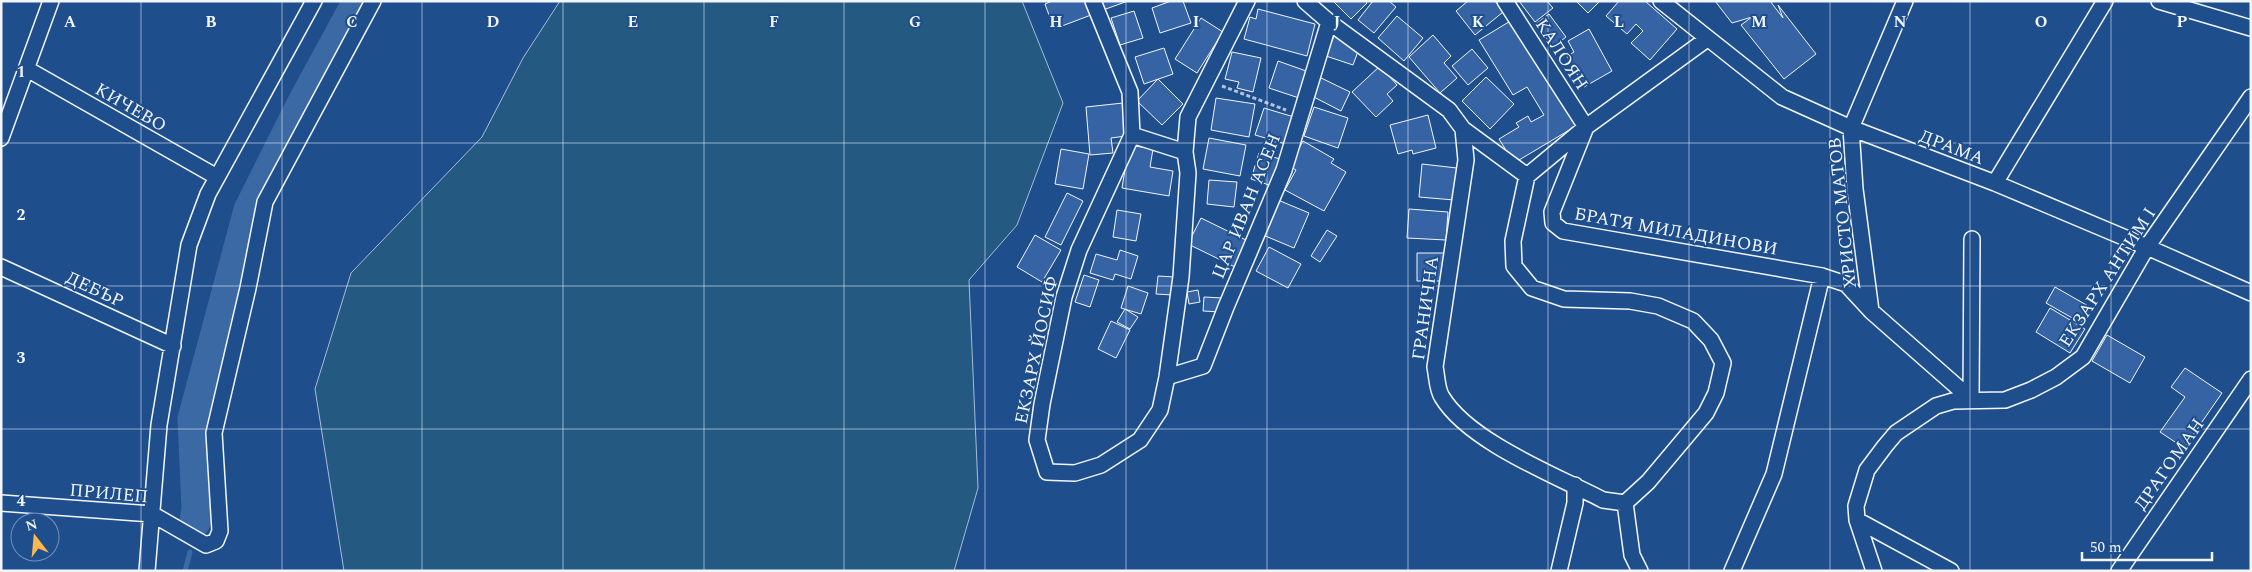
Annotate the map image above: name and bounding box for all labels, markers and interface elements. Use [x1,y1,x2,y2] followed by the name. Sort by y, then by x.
[64,10,77,34] text: A
[205,10,217,34] text: B
[346,10,358,34] text: C
[487,10,500,34] text: D
[628,10,638,34] text: E
[769,10,779,34] text: F
[909,10,921,34] text: G
[1049,10,1063,34] text: H
[1193,10,1199,34] text: I
[1334,10,1341,34] text: J
[1472,10,1485,34] text: K
[1614,10,1624,34] text: L
[1751,10,1767,34] text: M
[1893,10,1907,34] text: N
[2035,10,2047,34] text: O
[2177,10,2188,34] text: P
[1528,13,1595,95] street label: КАЛОЯН
[17,60,25,84] text: 1
[90,76,172,139] street label: КИЧЕВО
[1915,123,1988,172] street label: ДРАМА
[1205,129,1288,283] street label: ЦАР ИВАН АСЕН
[1821,136,1864,290] street label: ХРИСТО МАТОВ
[1572,200,1780,263] street label: БРАТЯ МИЛАДИНОВИ
[2052,202,2163,352] street label: ЕКЗАРХ АНТИМ I
[17,203,26,227] text: 2
[1405,254,1446,362] street label: ГРАНИЧНА
[61,264,128,315] street label: ДЕБЪР
[1008,274,1065,427] street label: ЕКЗАРХ ЙОСИФ
[17,346,26,370] text: 3
[2128,413,2211,516] street label: ДРАГОМАН
[68,477,149,510] street label: ПРИЛЕП
[17,489,26,513] text: 4
[10,512,60,562] north arrow
[23,513,40,537] text: N
[2082,530,2212,562] scale bar
[2090,536,2122,559] text: 50 m

